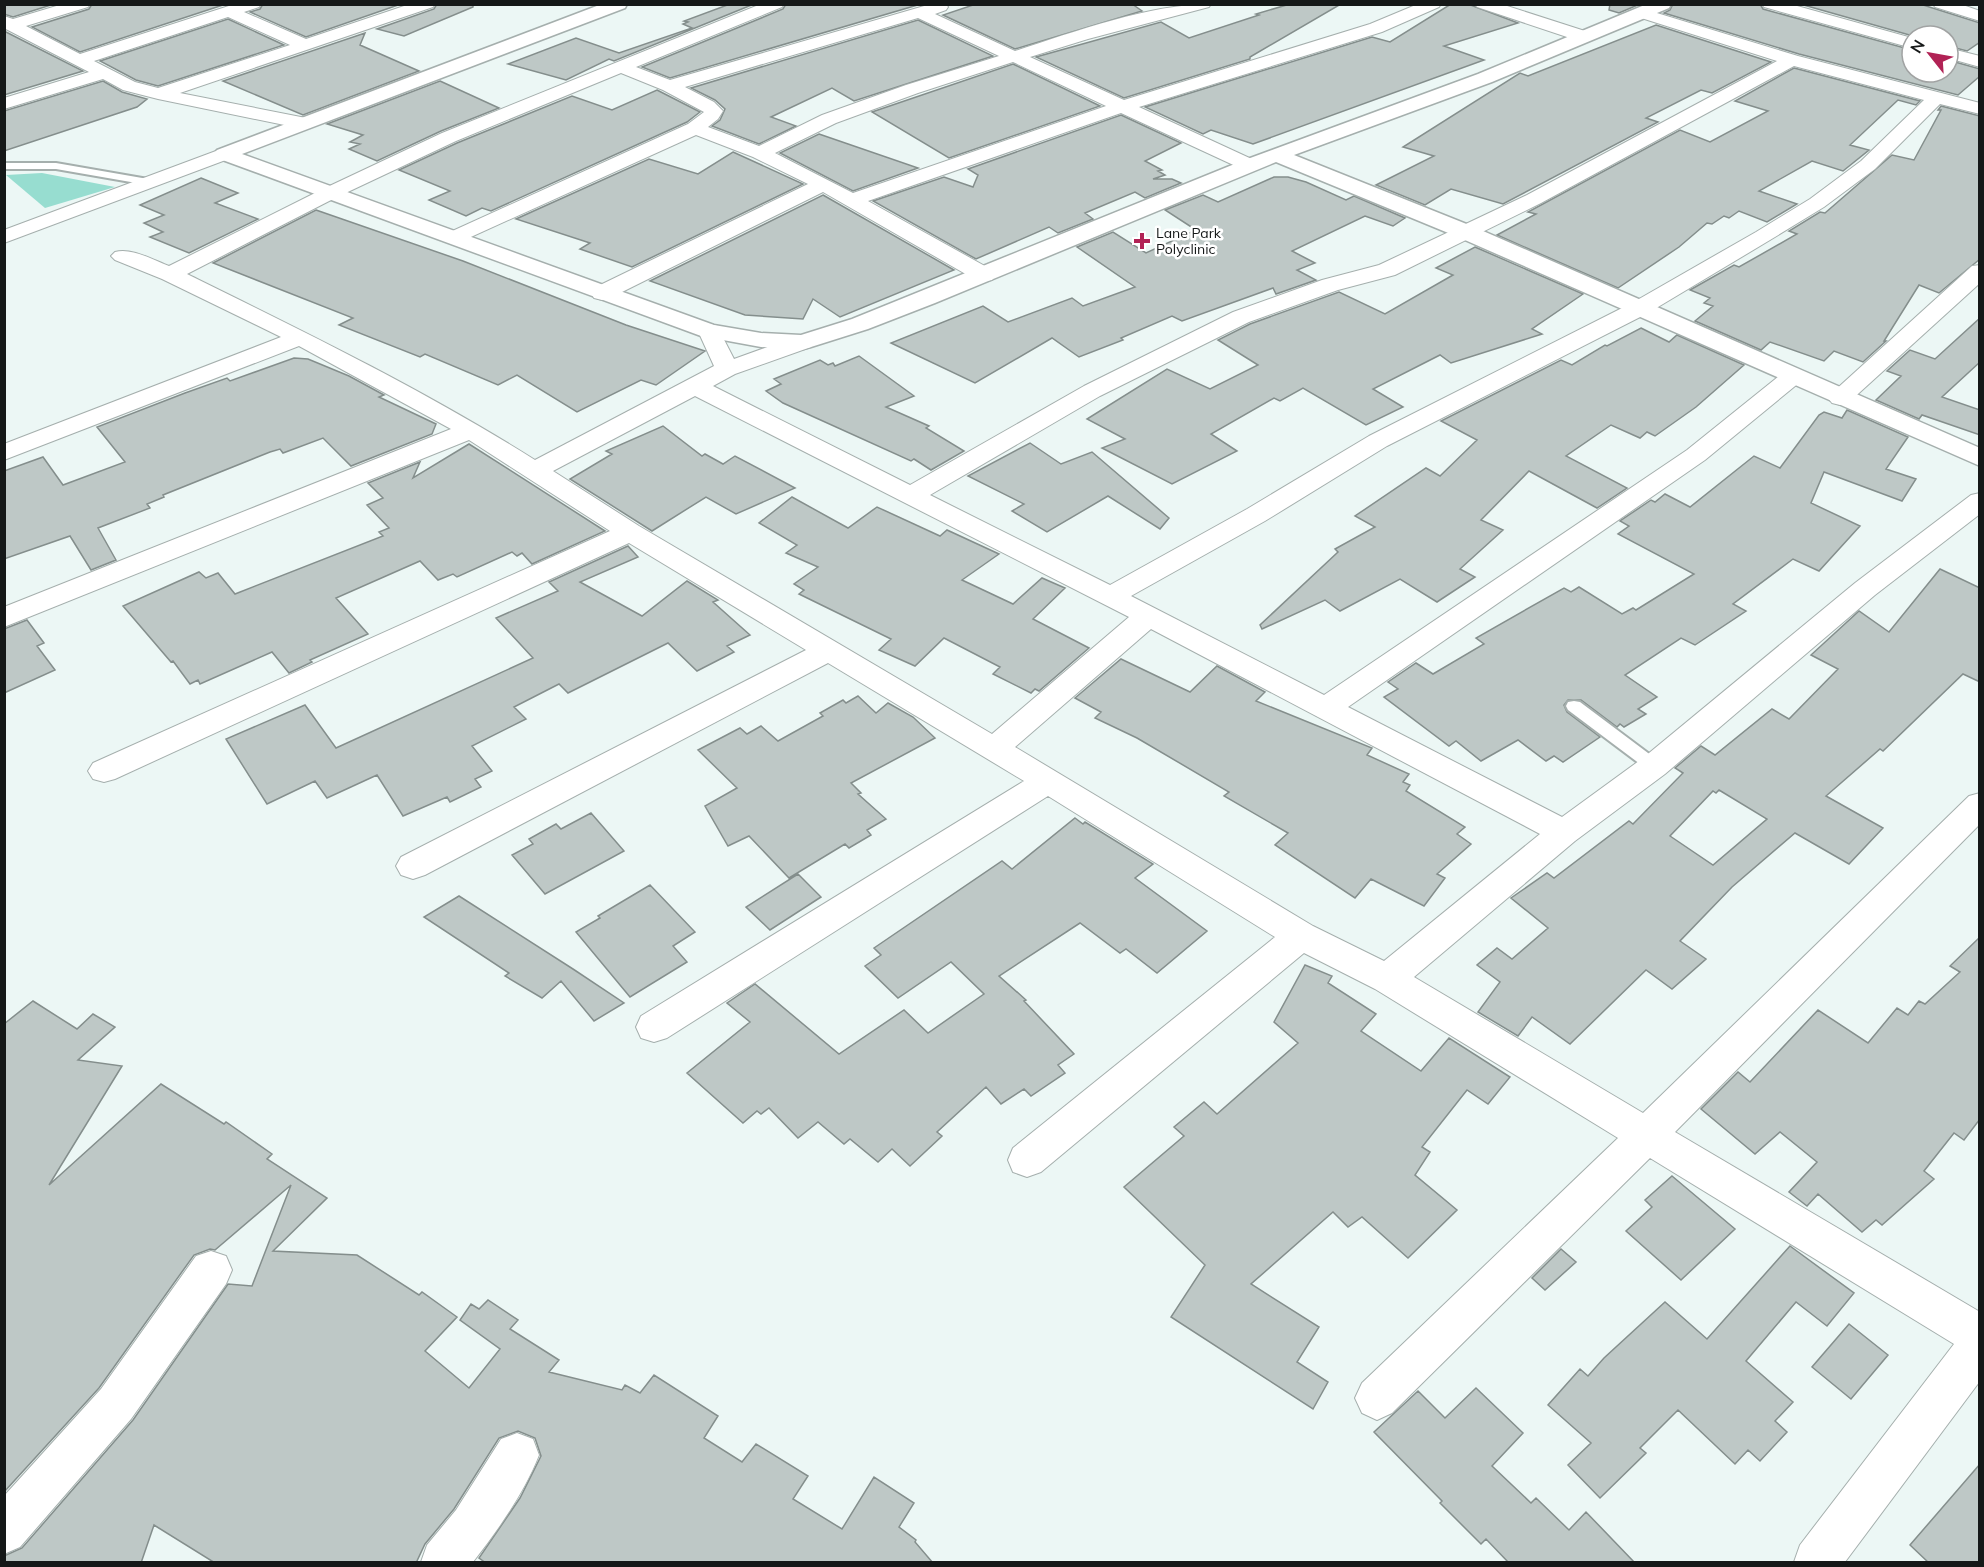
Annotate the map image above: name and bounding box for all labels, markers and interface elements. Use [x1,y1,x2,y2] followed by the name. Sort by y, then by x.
[1900,24,1960,84] north arrow
[1905,36,1929,57] text: N
[1156,224,1222,258] place label: Lane Park Polyclinic
[1133,232,1151,250] marker: Lane Park Polyclinic

